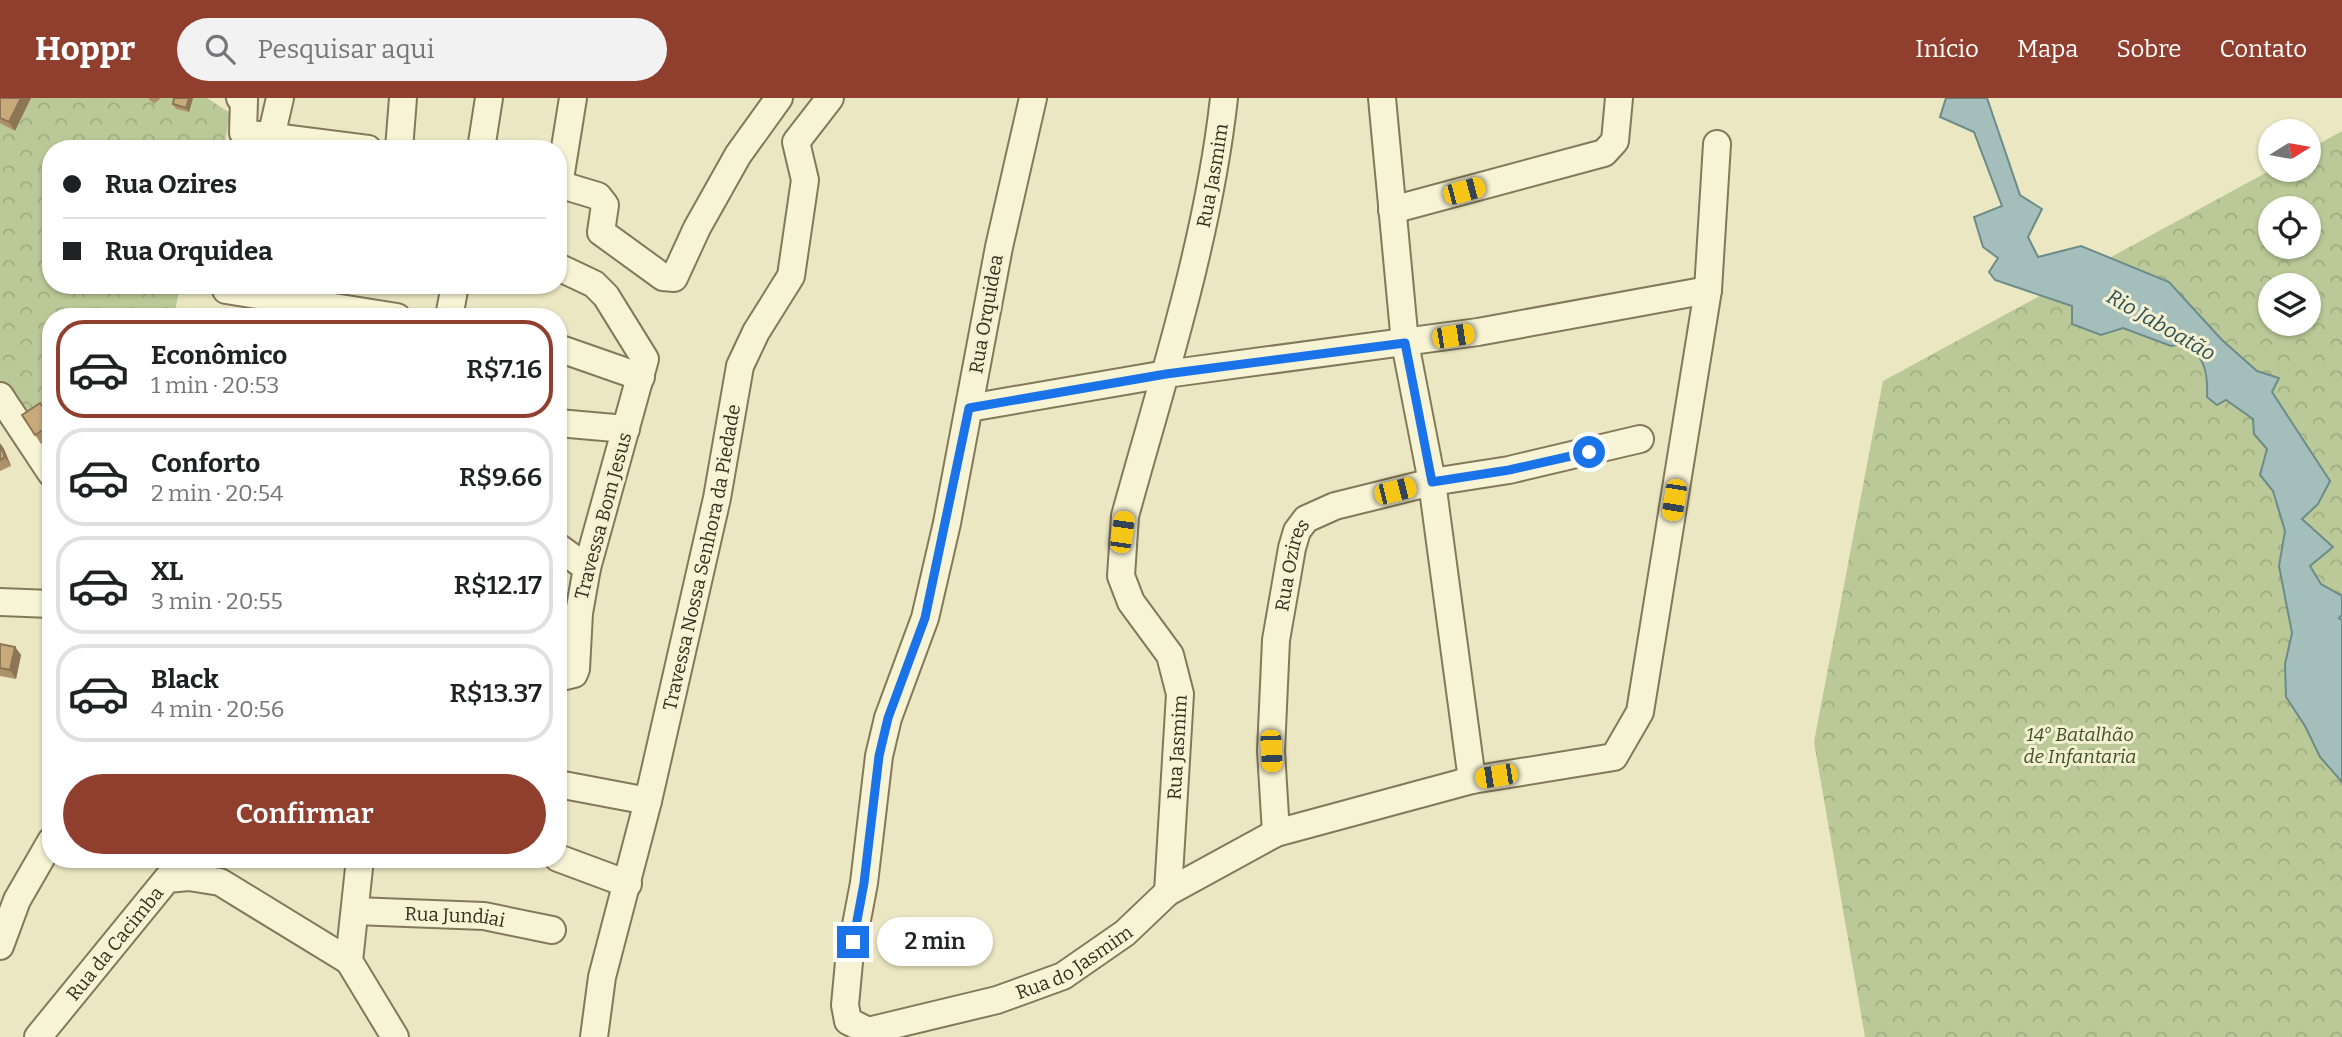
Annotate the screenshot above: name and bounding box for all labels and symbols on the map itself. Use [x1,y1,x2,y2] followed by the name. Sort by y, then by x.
[2258,119,2320,182] north arrow
[1191,122,1232,230] street label: Rua Jasmim
[1441,175,1488,207] car
[964,252,1008,375] street label: Rua Orquidea
[2102,283,2220,367] water label: Rio Jaboatão
[1431,322,1476,350] car
[657,402,745,713] street label: Travessa Nossa Senhora da Piedade
[570,430,636,602] street label: Travessa Bom Jesus
[1573,436,1605,468] route start
[1373,476,1418,506] car
[1661,478,1688,522] car
[1109,510,1136,554] car
[1270,514,1314,613] street label: Rua Ozires
[1162,694,1191,801] street label: Rua Jasmim
[2023,723,2137,768] park label: 14° Batalhão de Infantaria
[1260,729,1283,773] car
[1474,762,1519,790] car
[61,881,168,1005] street label: Rua da Cacimba
[404,901,508,932] street label: Rua Jundiai
[878,918,993,966] callout: 2 min
[1012,920,1137,1004] street label: Rua do Jasmim
[837,926,869,958] route end

